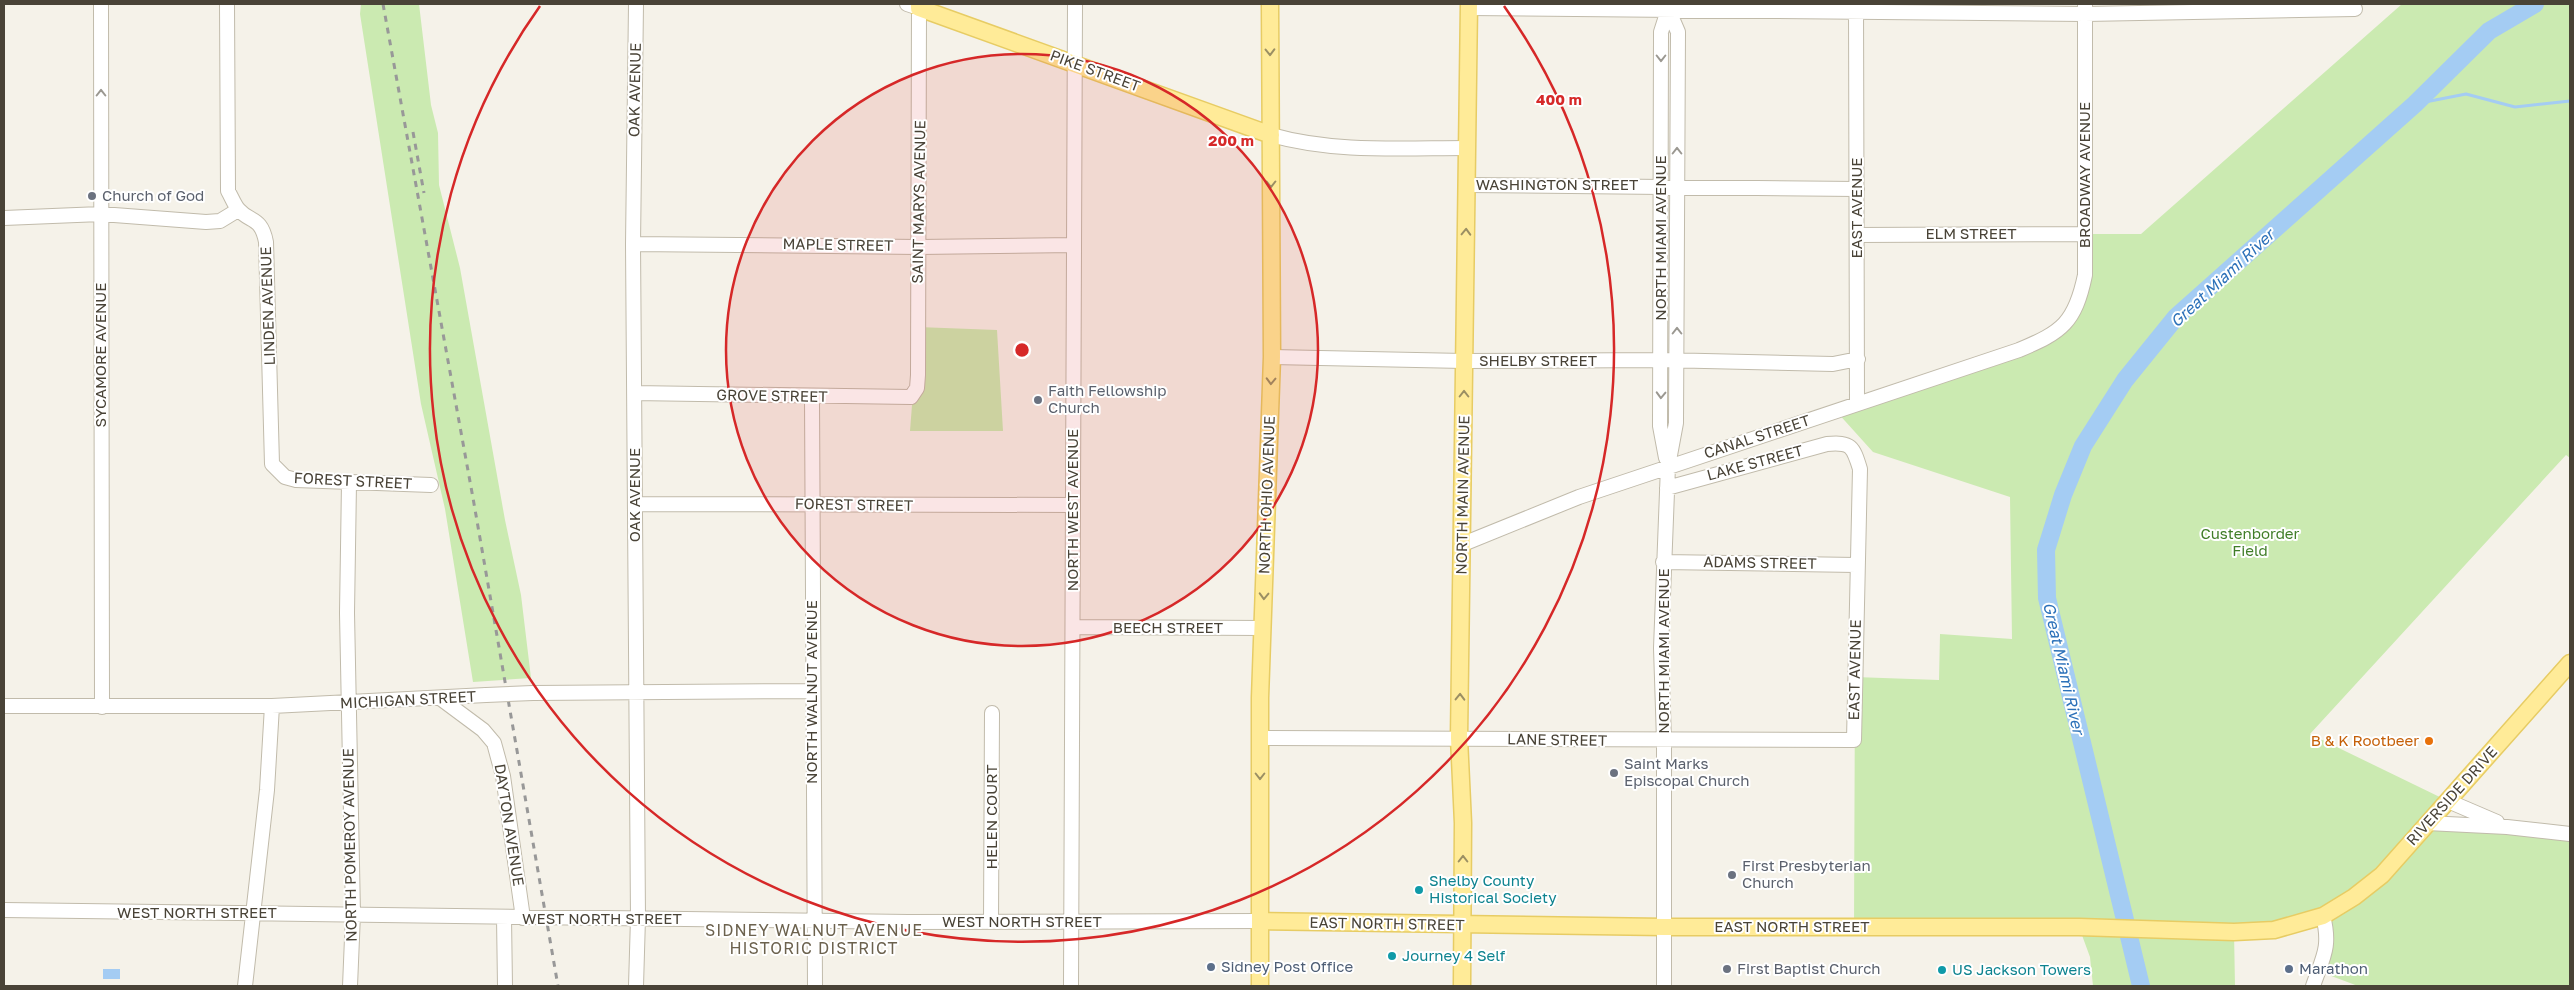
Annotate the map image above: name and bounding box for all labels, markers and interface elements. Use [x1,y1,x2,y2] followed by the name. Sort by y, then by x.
[624,43,644,137] street label: OAK AVENUE
[1048,45,1143,95] street label: PIKE STREET
[1265,49,1275,57] one-way arrow
[1656,54,1666,62] one-way arrow
[96,88,106,96] one-way arrow
[1536,90,1582,108] text: 400 m
[2075,102,2093,248] street label: BROADWAY AVENUE
[908,120,928,284] street label: SAINT MARYS AVENUE
[1208,131,1254,149] text: 200 m
[1672,146,1682,154] one-way arrow
[1651,155,1669,321] street label: NORTH MIAMI AVENUE
[1847,158,1865,258] street label: EAST AVENUE
[1476,175,1638,193] street label: WASHINGTON STREET
[1266,180,1276,188] one-way arrow
[102,186,204,204] place label: Church of God
[86,190,98,202] marker: Church of God
[2166,223,2280,331] water label: Great Miami River
[1925,224,2017,242] street label: ELM STREET
[1461,227,1471,235] one-way arrow
[782,234,894,254] street label: MAPLE STREET
[256,246,278,366] street label: LINDEN AVENUE
[91,283,109,427] street label: SYCAMORE AVENUE
[1672,326,1682,334] one-way arrow
[1013,341,1031,359] centre of rings
[1479,351,1597,369] street label: SHELBY STREET
[1266,378,1276,386] one-way arrow
[1048,381,1166,416] place label: Faith Fellowship Church
[716,385,828,405] street label: GROVE STREET
[1459,390,1469,398] one-way arrow
[1655,392,1666,400] one-way arrow
[1032,394,1044,406] marker: Faith Fellowship Church
[1701,410,1812,462] street label: CANAL STREET
[1254,415,1278,574] street label: NORTH OHIO AVENUE
[1452,415,1472,575] street label: NORTH MAIN AVENUE
[1063,429,1081,591] street label: NORTH WEST AVENUE
[1705,441,1805,484] street label: LAKE STREET
[625,448,643,542] street label: OAK AVENUE
[293,468,413,492] street label: FOREST STREET
[795,494,913,514] street label: FOREST STREET
[2201,524,2300,559] park label: Custenborder Field
[1703,552,1817,572] street label: ADAMS STREET
[1654,568,1672,734] street label: NORTH MIAMI AVENUE
[1259,593,1269,601] one-way arrow
[802,600,820,784] street label: NORTH WALNUT AVENUE
[2039,600,2090,739] water label: Great Miami River
[1113,618,1223,636] street label: BEECH STREET
[1844,619,1864,721] street label: EAST AVENUE
[340,686,476,712] street label: MICHIGAN STREET
[1455,692,1466,700] one-way arrow
[1507,729,1607,749] street label: LANE STREET
[2311,731,2419,749] place label: B & K Rootbeer
[2423,735,2435,747] marker: B & K Rootbeer
[2402,742,2500,848] street label: RIVERSIDE DRIVE
[338,748,360,942] street label: NORTH POMEROY AVENUE
[1624,754,1749,789] place label: Saint Marks Episcopal Church
[491,762,529,887] street label: DAYTON AVENUE
[982,764,1000,870] street label: HELEN COURT
[1608,767,1620,779] marker: Saint Marks Episcopal Church
[1254,773,1265,781] one-way arrow
[1458,855,1468,862] one-way arrow
[1742,856,1871,891] place label: First Presbyterian Church
[1726,869,1738,881] marker: First Presbyterian Church
[1429,871,1557,906] place label: Shelby County Historical Society
[1413,884,1425,896] marker: Shelby County Historical Society
[117,903,277,921] street label: WEST NORTH STREET
[522,909,682,927] street label: WEST NORTH STREET
[942,912,1102,930] street label: WEST NORTH STREET
[1309,913,1465,933] street label: EAST NORTH STREET
[1714,917,1870,935] street label: EAST NORTH STREET
[705,920,923,958] district label: SIDNEY WALNUT AVENUE HISTORIC DISTRICT
[1402,946,1506,964] place label: Journey 4 Self
[1386,950,1398,962] marker: Journey 4 Self
[1221,957,1353,975] place label: Sidney Post Office
[1737,959,1881,977] place label: First Baptist Church
[2299,959,2368,977] place label: Marathon
[1952,960,2091,978] place label: US Jackson Towers
[1205,961,1217,973] marker: Sidney Post Office
[1721,963,1733,975] marker: First Baptist Church
[2283,963,2295,975] marker: Marathon
[1936,964,1948,976] marker: US Jackson Towers

